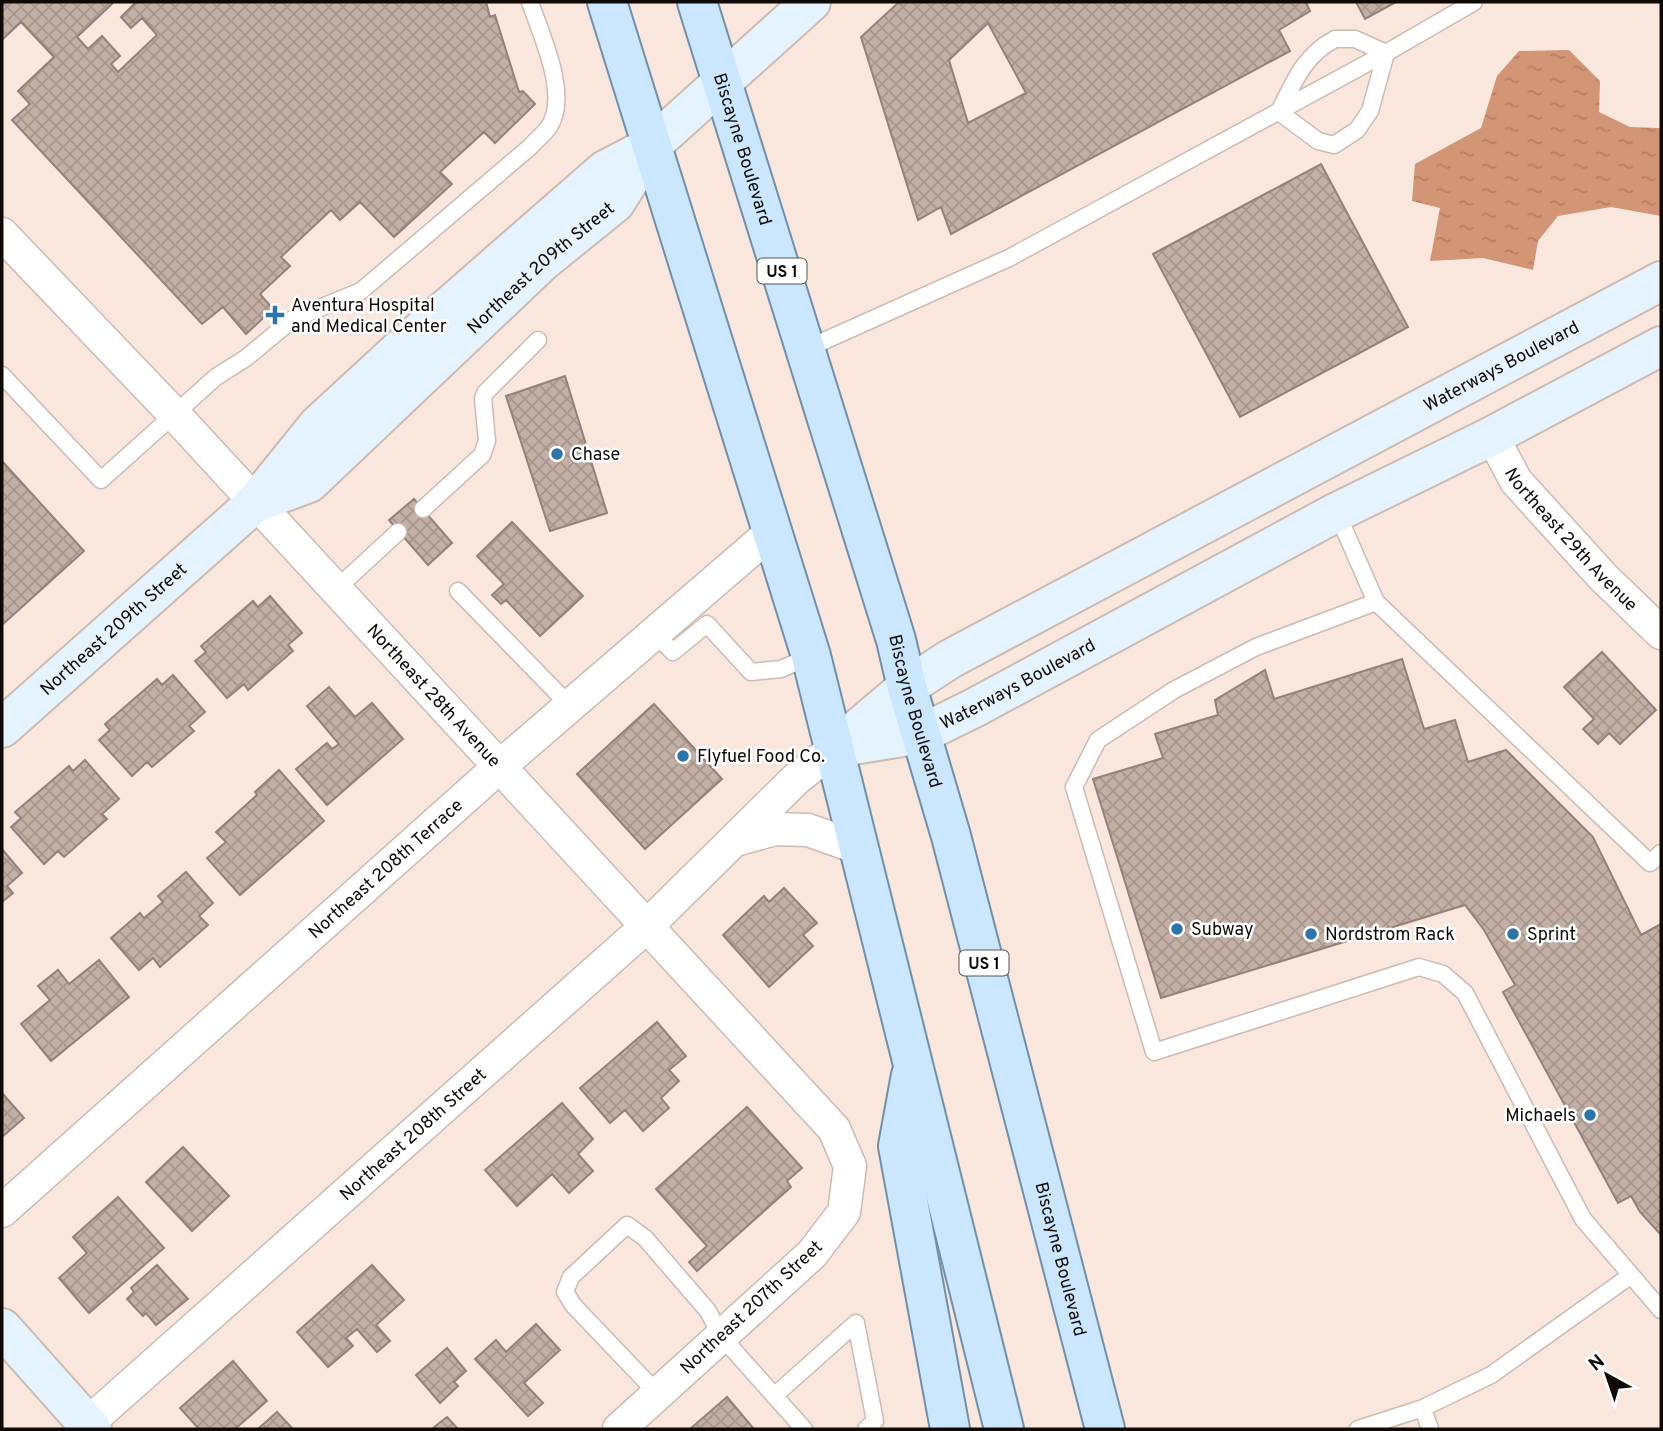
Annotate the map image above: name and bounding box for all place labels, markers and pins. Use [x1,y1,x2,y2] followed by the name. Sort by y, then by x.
[291,295,447,339] place label: Aventura Hospital and Medical Center
[265,305,285,325] marker: Aventura Hospital and Medical Center
[571,444,620,467] place label: Chase
[549,446,565,462] marker: Chase
[697,746,825,769] place label: Flyfuel Food Co.
[675,748,691,764] marker: Flyfuel Food Co.
[1191,919,1254,942] place label: Subway
[1169,921,1185,937] marker: Subway
[1325,924,1455,947] place label: Nordstrom Rack
[1527,924,1576,947] place label: Sprint
[1303,926,1319,942] marker: Nordstrom Rack
[1505,926,1521,942] marker: Sprint
[1505,1105,1576,1128] place label: Michaels
[1582,1107,1598,1123] marker: Michaels

